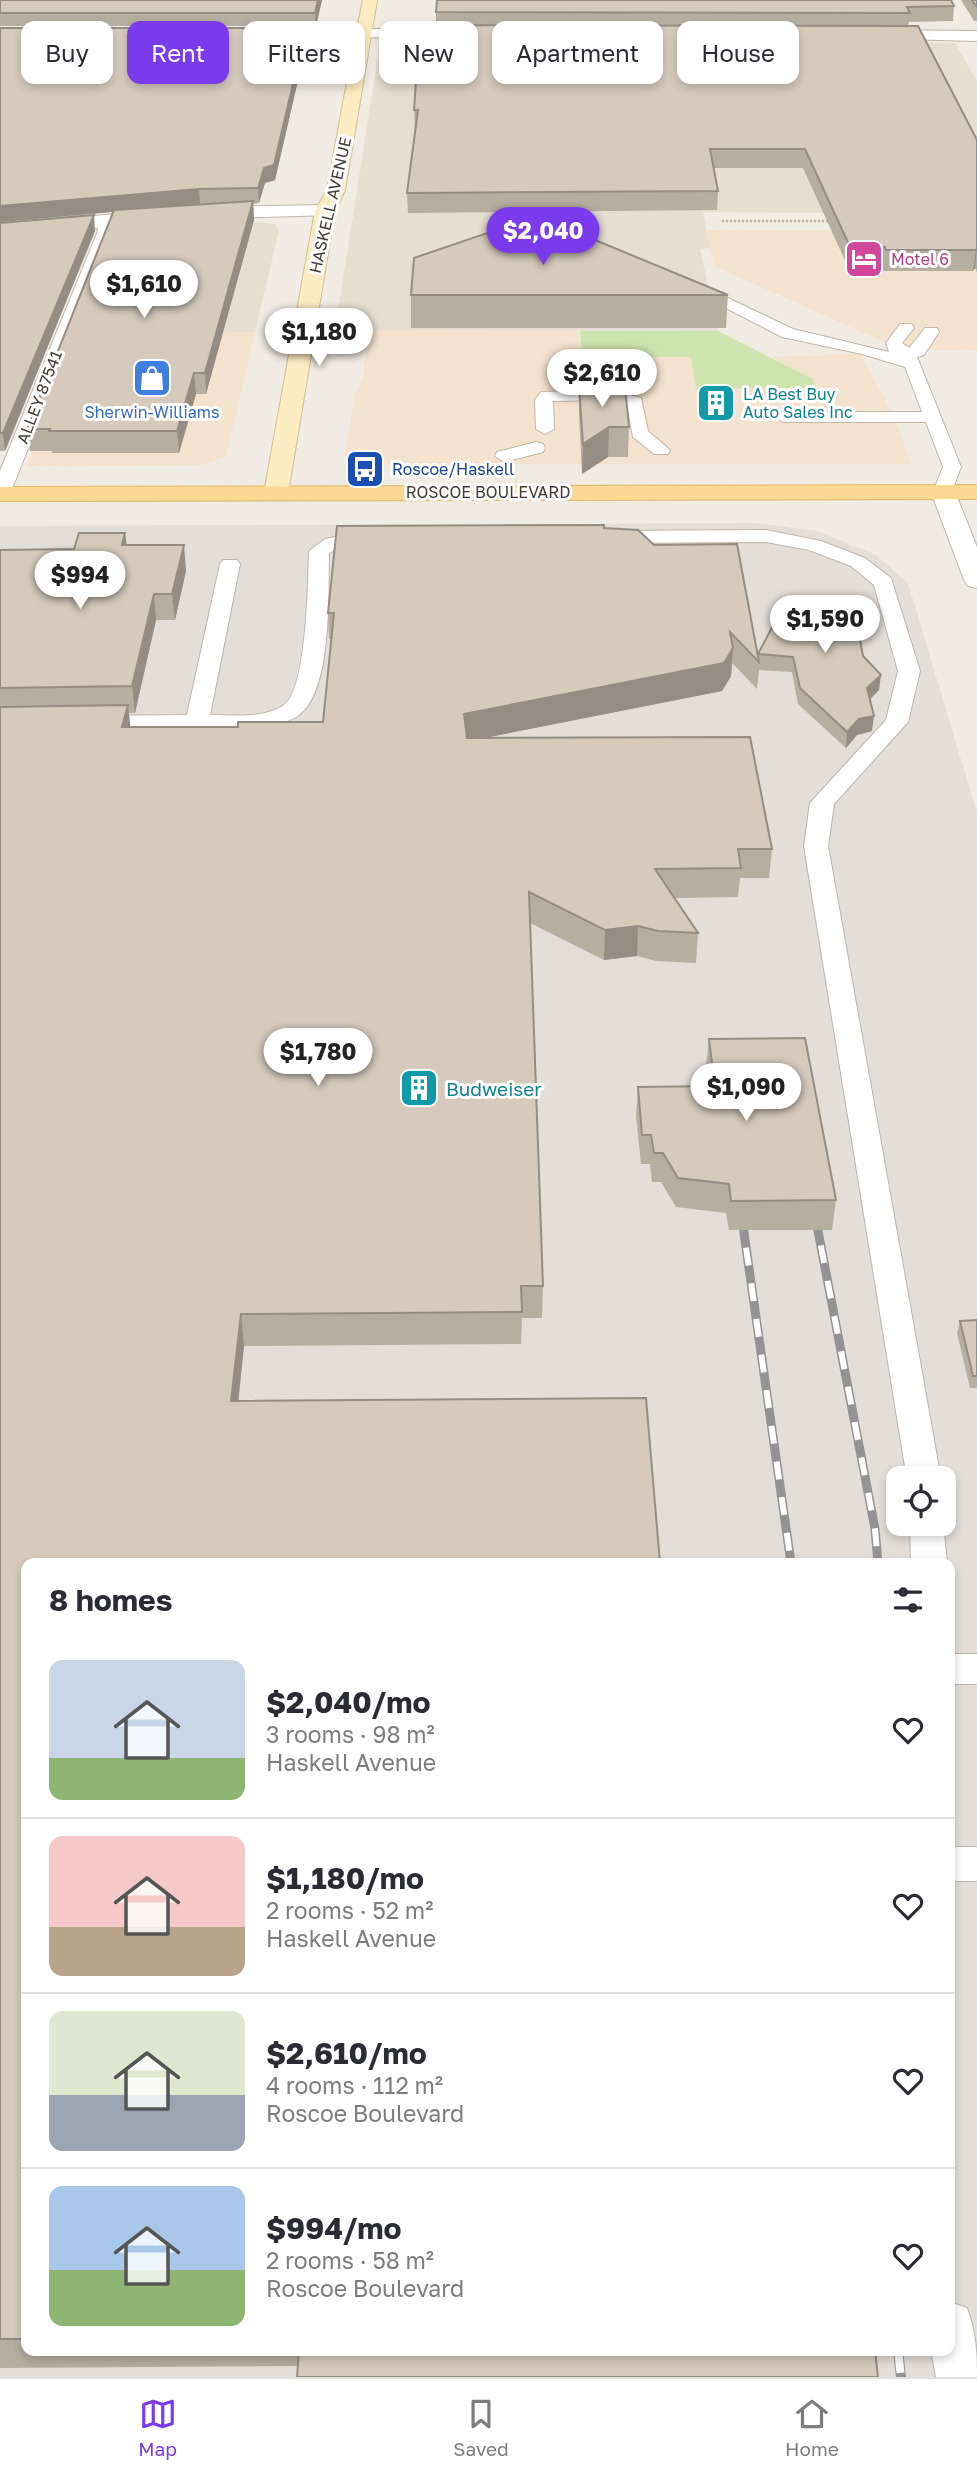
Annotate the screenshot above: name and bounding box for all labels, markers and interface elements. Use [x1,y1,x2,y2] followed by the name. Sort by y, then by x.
[21,21,113,84] chip: Buy
[127,21,229,84] chip: Rent
[243,21,365,84] chip: Filters
[379,21,478,84] chip: New
[492,21,663,84] chip: Apartment
[677,21,799,84] chip: House
[305,135,355,275] street label: HASKELL AVENUE
[486,208,600,267] pin: $2,040
[502,216,584,244] text: $2,040
[843,238,885,280] hotel icon: Motel 6
[891,249,949,269] place label: Motel 6
[87,260,201,320] pin: $1,610
[106,269,182,297] text: $1,610
[262,308,376,368] pin: $1,180
[281,317,357,345] text: $1,180
[12,347,66,446] street label: ALLEY 87541
[545,350,659,409] pin: $2,610
[131,357,173,399] shop icon: Sherwin-Williams
[563,358,641,386] text: $2,610
[695,382,737,424] building icon: LA Best Buy Auto Sales Inc
[743,384,853,422] place label: LA Best Buy Auto Sales Inc
[85,402,219,422] place label: Sherwin-Williams
[344,448,386,490] bus stop icon: Roscoe/Haskell
[392,459,514,479] place label: Roscoe/Haskell
[406,482,570,502] street label: ROSCOE BOULEVARD
[39,552,121,611] pin: $994
[51,560,110,588] text: $994
[768,596,882,655] pin: $1,590
[786,604,864,632] text: $1,590
[261,1028,375,1088] pin: $1,780
[280,1037,356,1065] text: $1,780
[689,1064,803,1123] pin: $1,090
[398,1067,440,1109] building icon: Budweiser
[706,1072,786,1100] text: $1,090
[446,1077,542,1100] place label: Budweiser
[886,1466,956,1536] map controls
[886,1466,956,1536] button: locate
[889,1581,927,1619] icon: filters
[49,1582,173,1618] text: 8 homes
[266,1684,430,1720] text: $2,040/mo
[105,1688,189,1772] icon: home
[889,1711,927,1749] icon: heart
[266,1720,435,1748] text: 3 rooms · 98 m²
[266,1748,436,1776] text: Haskell Avenue
[266,1860,424,1896] text: $1,180/mo
[105,1864,189,1948] icon: home
[889,1887,927,1925] icon: heart
[266,1896,433,1924] text: 2 rooms · 52 m²
[266,1924,436,1952] text: Haskell Avenue
[266,2035,427,2071] text: $2,610/mo
[105,2039,189,2123] icon: home
[889,2062,927,2100] icon: heart
[266,2071,443,2099] text: 4 rooms · 112 m²
[266,2099,464,2127] text: Roscoe Boulevard
[266,2210,402,2246] text: $994/mo
[105,2214,189,2298] icon: home
[889,2237,927,2275] icon: heart
[266,2246,434,2274] text: 2 rooms · 58 m²
[266,2274,464,2302] text: Roscoe Boulevard
[138,2395,177,2460] tab: Map
[453,2395,509,2460] tab: Saved
[785,2395,839,2460] tab: Home

